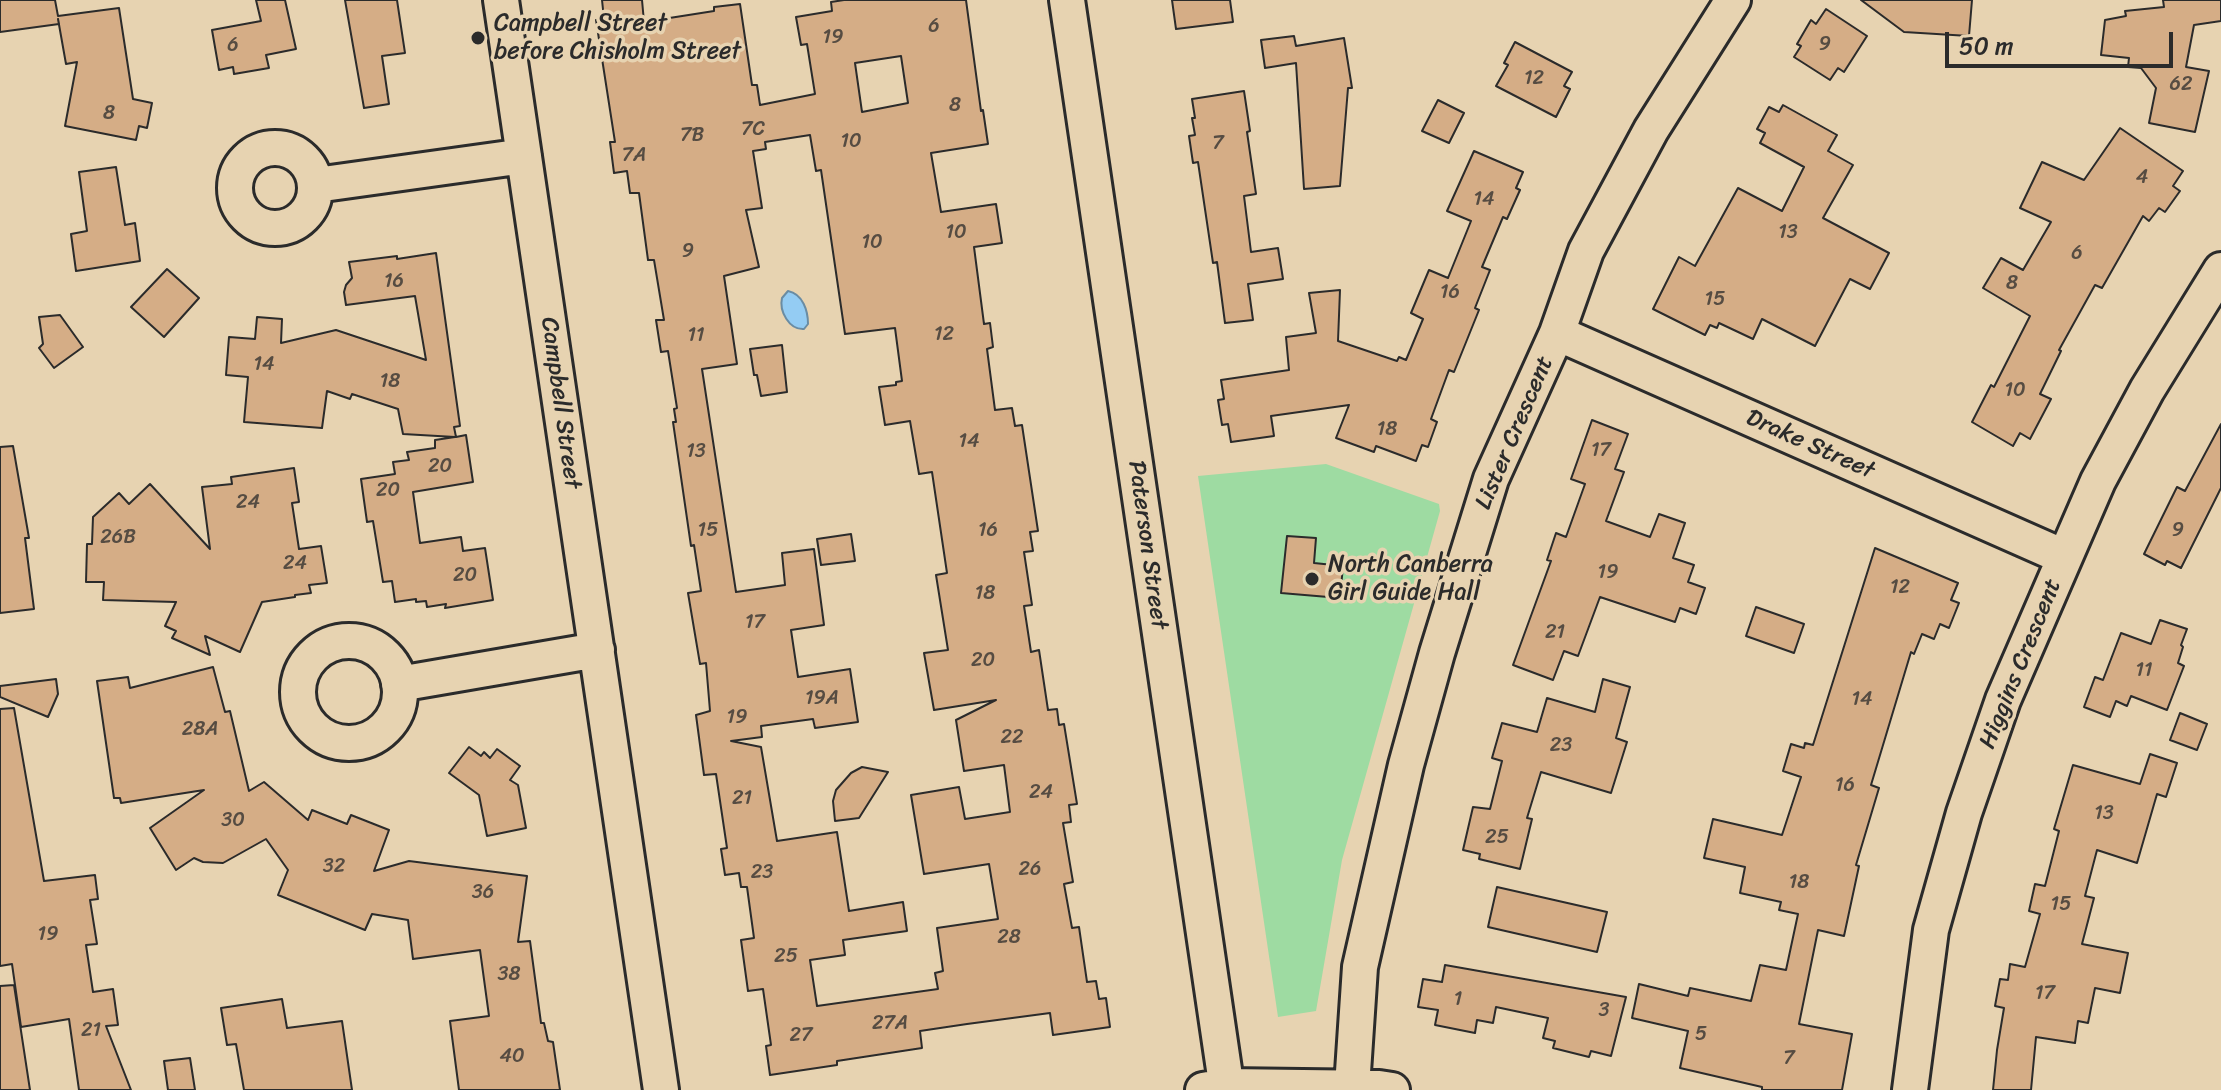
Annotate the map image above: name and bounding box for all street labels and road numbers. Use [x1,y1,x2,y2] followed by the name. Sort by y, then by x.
[534,315,586,491] street label: Campbell Street
[1470,352,1560,514] street label: Lister Crescent
[1741,404,1879,486] street label: Drake Street
[1121,459,1173,631] street label: Paterson Street
[1974,575,2068,753] street label: Higgins Crescent

